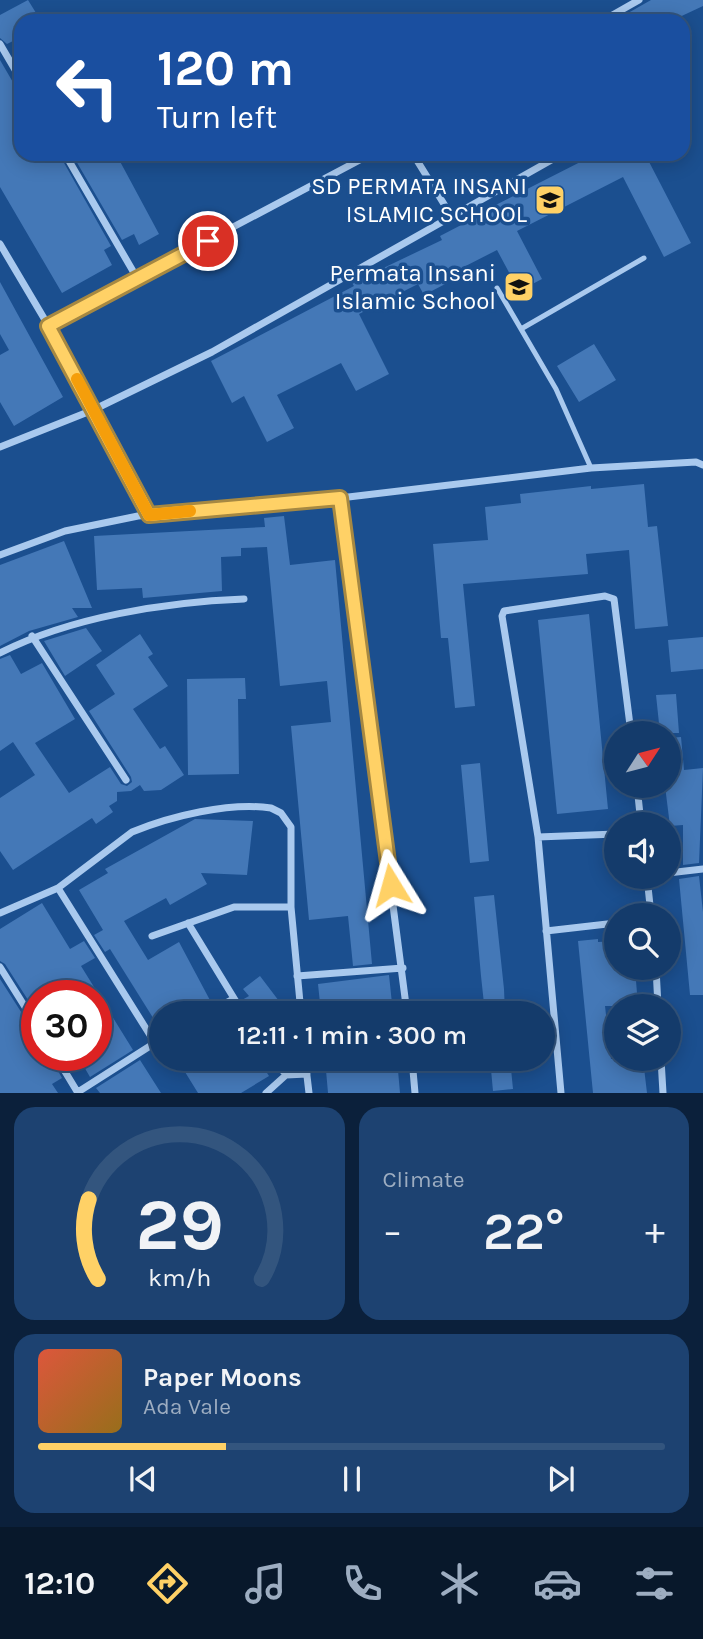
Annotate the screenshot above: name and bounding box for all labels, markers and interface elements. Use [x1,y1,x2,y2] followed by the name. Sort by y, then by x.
[157,40,294,97] text: 120 m
[42,42,133,133] icon: left
[157,99,277,136] text: Turn left
[311,172,528,228] place label: SD PERMATA INSANI ISLAMIC SCHOOL
[533,183,567,217] school or university icon: SD PERMATA INSANI ISLAMIC SCHOOL
[178,211,238,271] pin
[189,222,227,260] icon: arrive
[329,259,496,315] place label: Permata Insani Islamic School
[502,270,536,304] school or university icon: Permata Insani Islamic School
[604,721,681,798] north arrow
[604,721,681,1071] map controls
[604,812,681,889] button: sound
[354,848,428,922] position arrow
[604,903,681,980] button: search
[21,980,112,1071] speed limit sign: 30
[604,994,681,1071] button: layers
[237,1020,467,1051] text: 12:11 · 1 min · 300 m
[383,1166,465,1193] text: Climate
[135,1183,223,1268] text: 29
[483,1201,565,1262] text: 22°
[383,1209,402,1254] text: −
[645,1209,665,1254] text: +
[148,1263,211,1292] text: km/h
[143,1362,302,1393] text: Paper Moons
[143,1393,231,1420] text: Ada Vale
[124,1460,162,1498] icon: previous
[333,1460,371,1498] icon: pause
[542,1460,580,1498] icon: next
[143,1559,192,1608] icon: directions
[241,1559,290,1608] icon: music
[338,1559,387,1608] icon: phone
[435,1559,484,1608] icon: climate
[533,1559,582,1608] icon: car
[630,1559,679,1608] icon: filters
[24,1565,95,1602] text: 12:10

